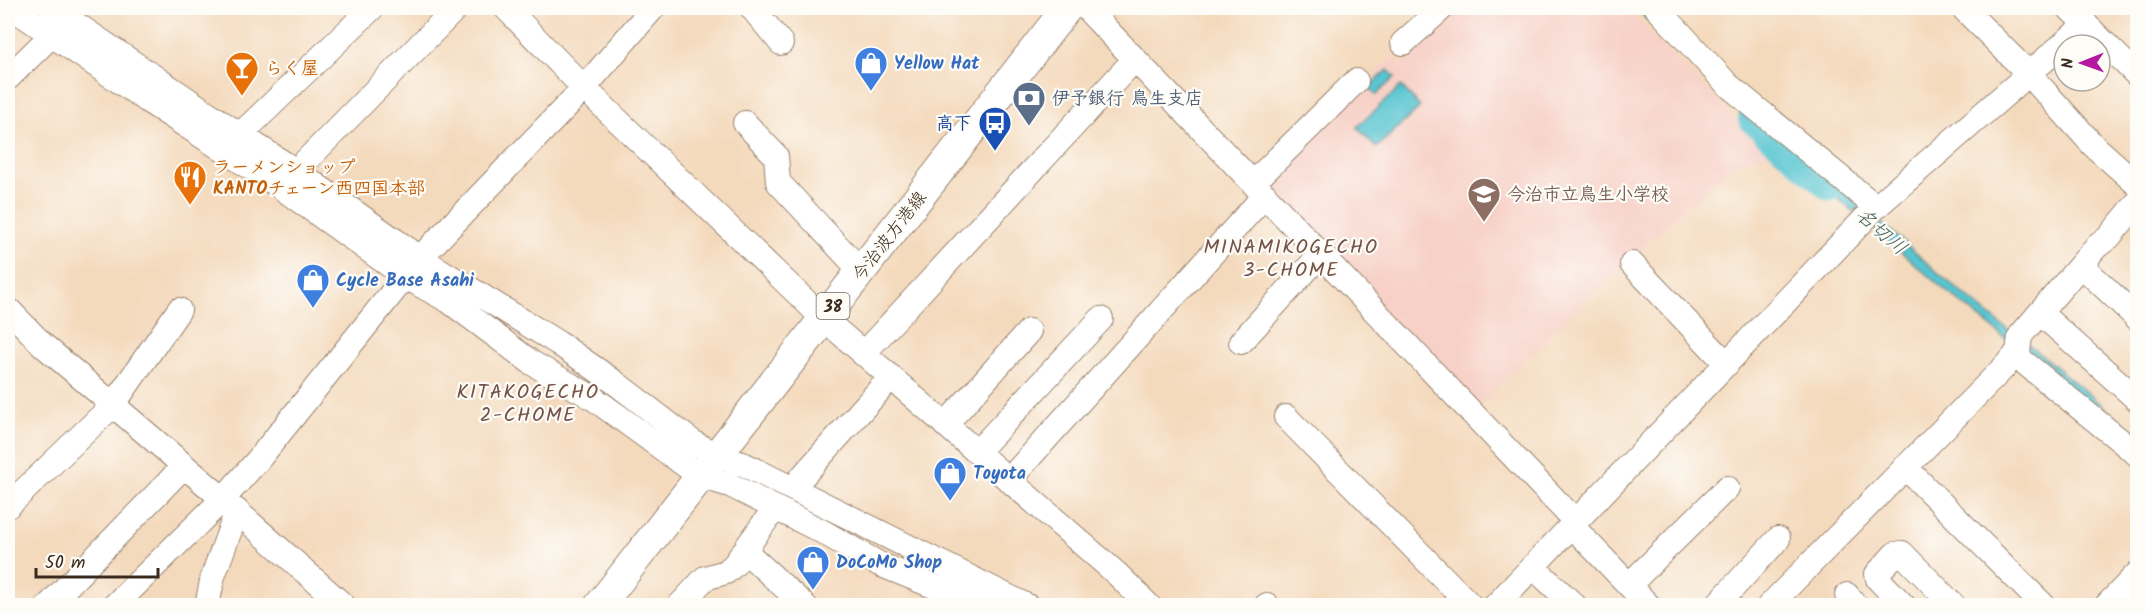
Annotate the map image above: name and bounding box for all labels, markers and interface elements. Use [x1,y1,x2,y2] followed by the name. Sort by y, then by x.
[2052,33,2112,93] north arrow
[853,45,889,92] shop icon: Yellow Hat
[224,50,260,97] bar icon: らく屋
[894,50,980,79] place label: Yellow Hat
[265,55,319,84] place label: らく屋
[2056,58,2081,69] text: N
[1011,80,1047,127] bank icon: 伊予銀行 鳥生支店
[1052,85,1203,114] place label: 伊予銀行 鳥生支店
[977,105,1013,152] bus stop icon: 高下
[936,110,972,139] place label: 高下
[213,154,425,204] place label: ラーメンショップ KANTOチェーン西四国本部
[172,159,208,206] restaurant icon: ラーメンショップ KANTOチェーン西四国本部
[1466,176,1502,223] school or university icon: 今治市立鳥生小学校
[1507,181,1669,210] place label: 今治市立鳥生小学校
[846,185,935,288] street label: 今治波方港線
[1848,201,1914,264] water label: 名切川
[1204,232,1378,287] district label: MINAMIKOGECHO 3-CHOME
[295,262,331,309] shop icon: Cycle Base Asahi
[336,267,474,296] place label: Cycle Base Asahi
[816,293,850,319] road number: 38
[456,377,600,432] district label: KITAKOGECHO 2-CHOME
[932,455,968,502] shop icon: Toyota
[973,460,1026,489] place label: Toyota
[36,541,158,579] scale bar
[795,544,831,591] shop icon: DoCoMo Shop
[45,549,85,578] text: 50 m
[836,549,943,578] place label: DoCoMo Shop

